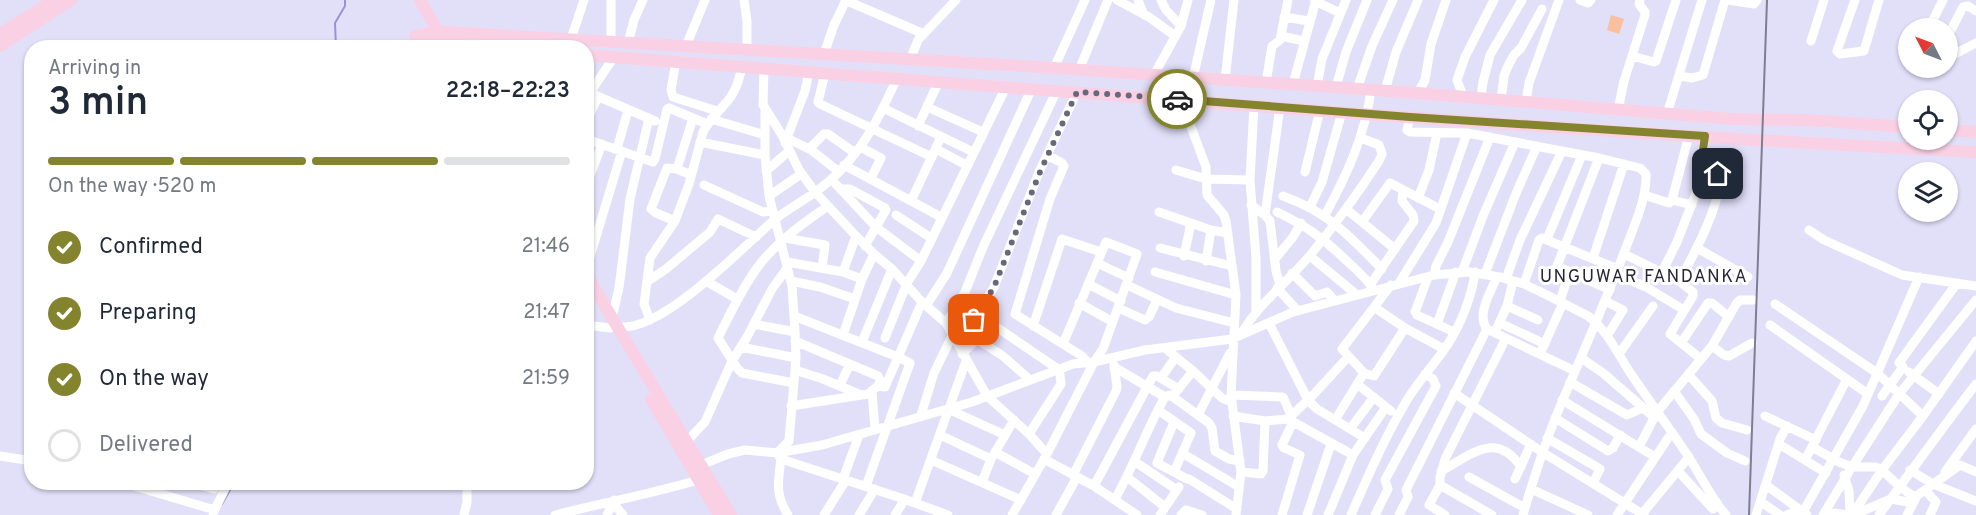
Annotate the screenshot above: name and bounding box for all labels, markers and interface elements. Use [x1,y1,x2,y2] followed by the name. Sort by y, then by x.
[1898,18,1958,78] north arrow
[1898,18,1958,222] map controls
[48,56,141,82] text: Arriving in
[1147,69,1207,129] courier
[446,78,570,105] text: 22:18–22:23
[48,80,148,129] text: 3 min
[1161,83,1194,116] icon: car
[1898,90,1958,150] button: locate
[1692,148,1743,199] pin
[1701,157,1734,190] icon: home
[1898,162,1958,222] button: layers
[48,174,216,200] text: On the way · 520 m
[48,231,81,264] icon: check
[99,234,203,261] text: Confirmed
[521,234,570,260] text: 21:46
[1540,266,1748,289] district label: UNGUWAR FANDANKA
[948,294,999,345] pin
[48,297,81,330] icon: check
[99,300,197,327] text: Preparing
[523,300,570,326] text: 21:47
[957,303,990,336] icon: bag
[48,363,81,396] icon: check
[99,366,209,393] text: On the way
[522,366,570,392] text: 21:59
[99,432,193,459] text: Delivered

